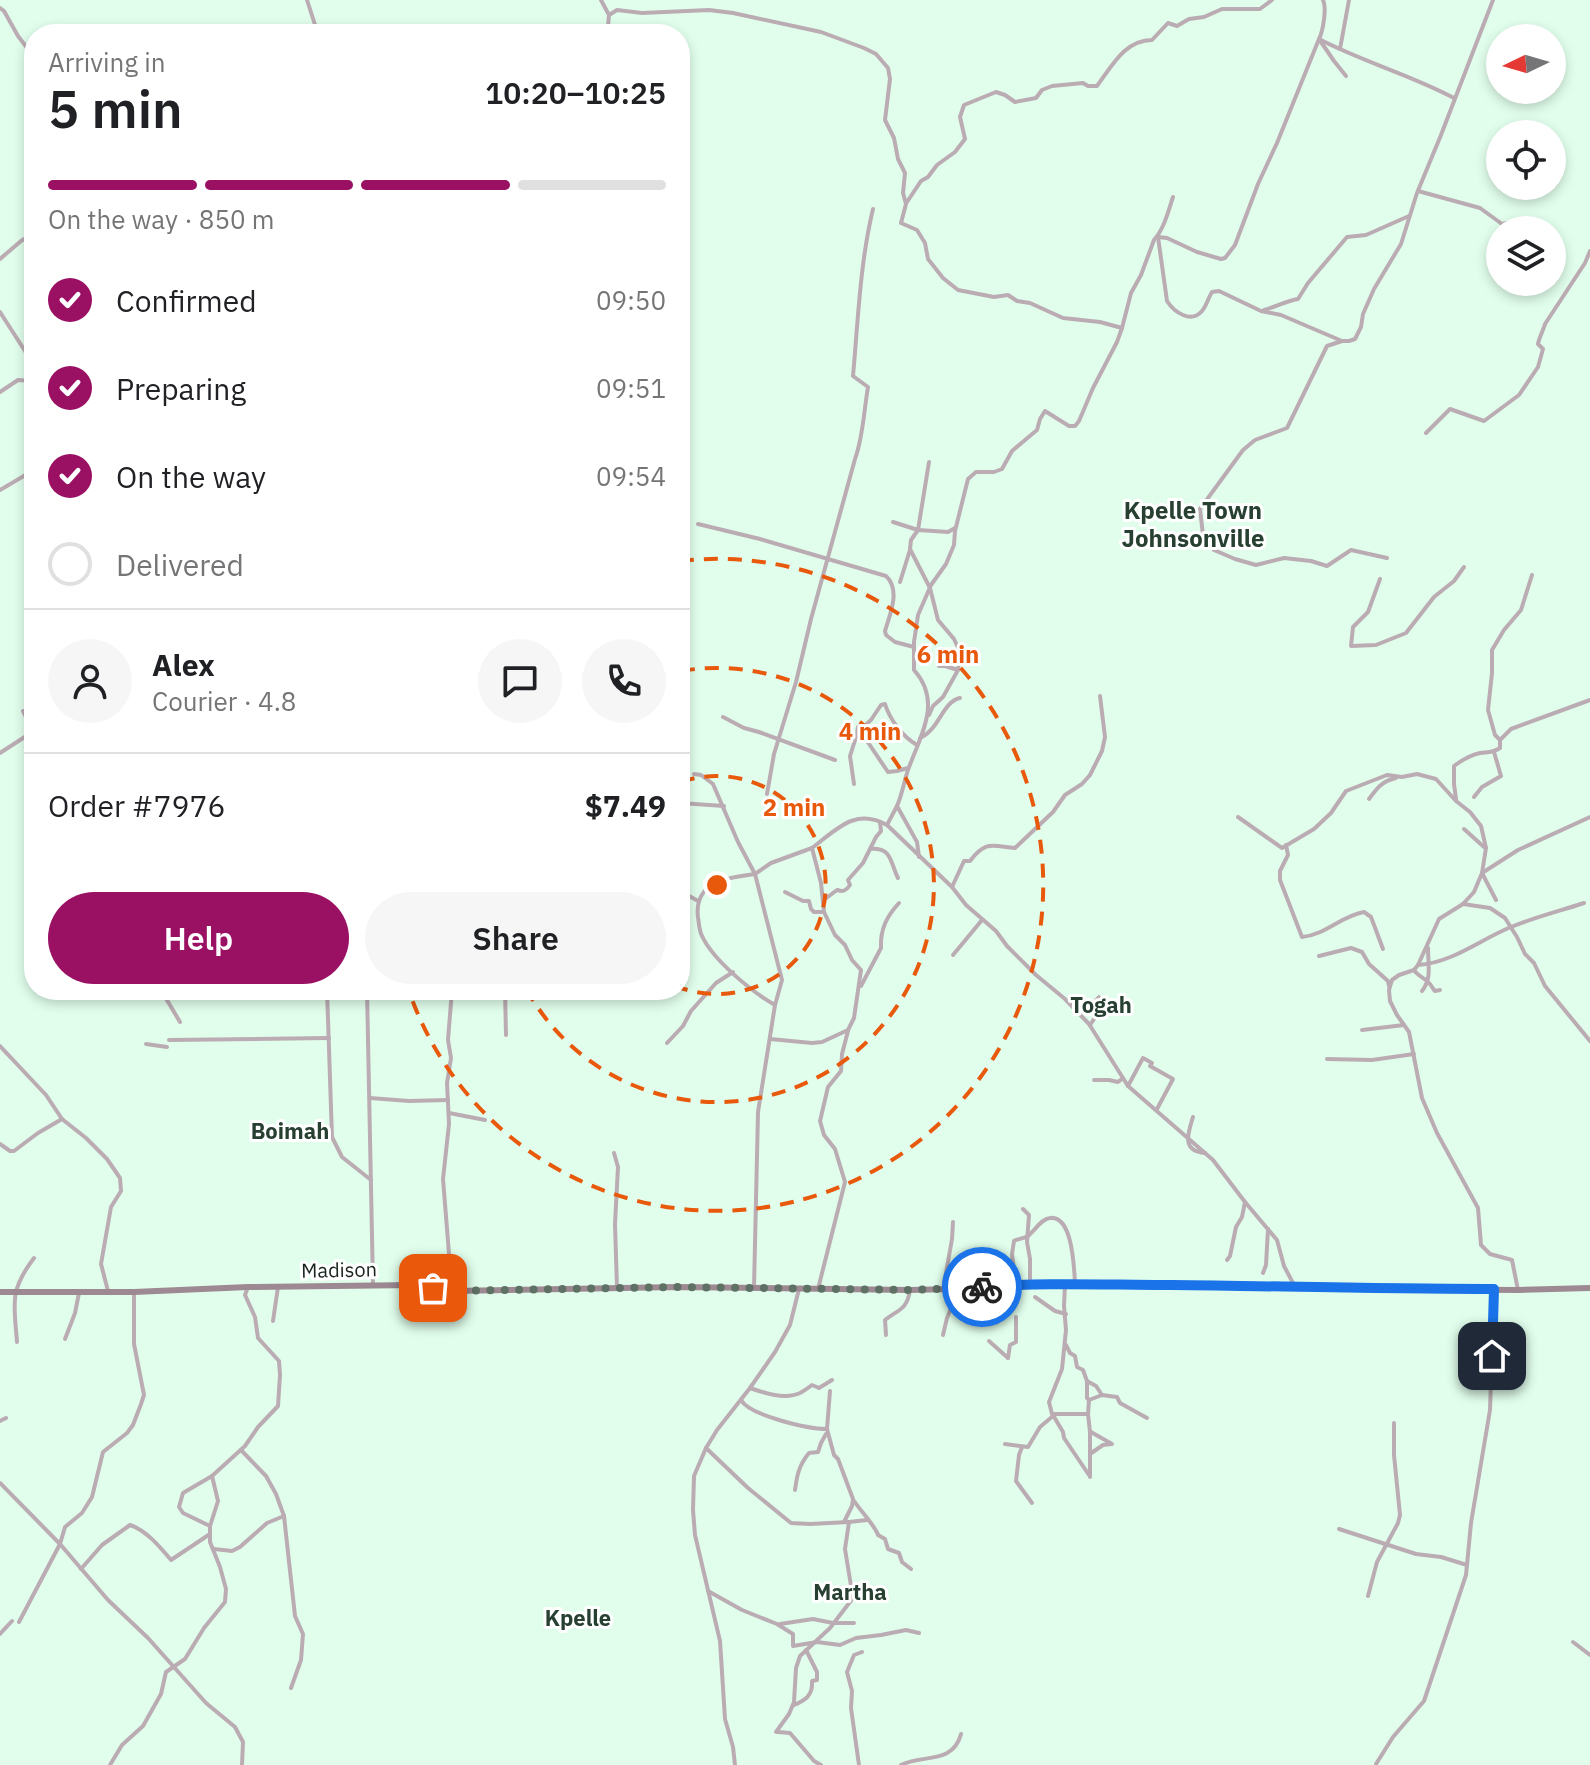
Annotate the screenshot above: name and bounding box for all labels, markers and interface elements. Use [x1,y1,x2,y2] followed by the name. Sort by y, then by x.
[1486,24,1566,104] north arrow
[1486,24,1566,296] map controls
[48,45,165,79] text: Arriving in
[485,73,666,112] text: 10:20–10:25
[48,75,183,142] text: 5 min
[1486,120,1566,200] button: locate
[48,202,274,236] text: On the way · 850 m
[1486,216,1566,296] button: layers
[48,278,92,322] icon: check
[116,281,257,320] text: Confirmed
[596,283,666,317] text: 09:50
[48,366,92,410] icon: check
[116,369,246,408] text: Preparing
[596,371,666,405] text: 09:51
[48,454,92,498] icon: check
[116,457,266,496] text: On the way
[596,459,666,493] text: 09:54
[1122,494,1264,554] district label: Kpelle Town Johnsonville
[116,545,244,584] text: Delivered
[917,638,979,670] text: 6 min
[48,639,132,723] button: person
[478,639,562,723] button: chat
[582,639,666,723] button: phone
[152,645,215,684] text: Alex
[152,684,296,718] text: Courier · 4.8
[839,715,901,747] text: 4 min
[48,786,225,825] text: Order #7976
[585,786,666,825] text: $7.49
[763,791,825,823] text: 2 min
[703,871,731,899] centre of rings
[48,892,349,984] button: Help
[365,892,666,984] button: Share
[1070,990,1132,1019] district label: Togah
[251,1116,329,1145] district label: Boimah
[942,1247,1022,1327] courier
[399,1254,467,1322] pin
[301,1255,377,1284] street label: Madison
[960,1265,1004,1309] icon: bike
[411,1266,455,1310] icon: bag
[1458,1322,1526,1390] pin
[1470,1334,1514,1378] icon: home
[813,1577,887,1606] district label: Martha
[545,1603,611,1632] district label: Kpelle

